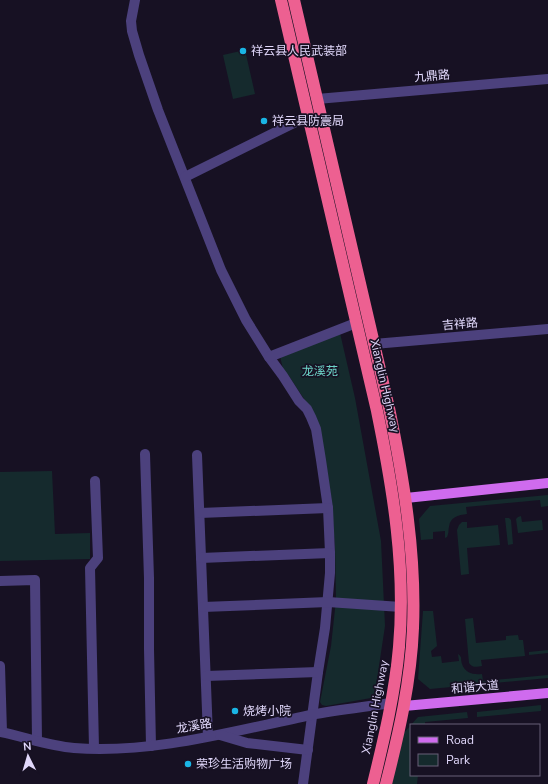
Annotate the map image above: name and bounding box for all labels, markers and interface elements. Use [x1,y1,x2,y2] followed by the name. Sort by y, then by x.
[251,43,347,59] place label: 祥云县人民武装部
[238,46,248,56] marker: 祥云县人民武装部
[413,66,451,86] street label: 九鼎路
[272,113,344,129] place label: 祥云县防震局
[259,116,269,126] marker: 祥云县防震局
[441,314,479,334] street label: 吉祥路
[366,338,404,435] street label: Xianglin Highway
[302,363,338,379] park label: 龙溪苑
[358,658,392,755] street label: Xianglin Highway
[450,677,500,697] street label: 和谐大道
[243,703,291,719] place label: 烧烤小院
[230,706,240,716] marker: 烧烤小院
[175,715,213,737] street label: 龙溪路
[410,724,540,776] legend
[446,732,474,748] text: Road
[8,736,48,776] north arrow
[22,739,32,754] text: N
[446,752,471,768] text: Park
[196,756,292,772] place label: 荣珍生活购物广场
[183,759,193,769] marker: 荣珍生活购物广场

